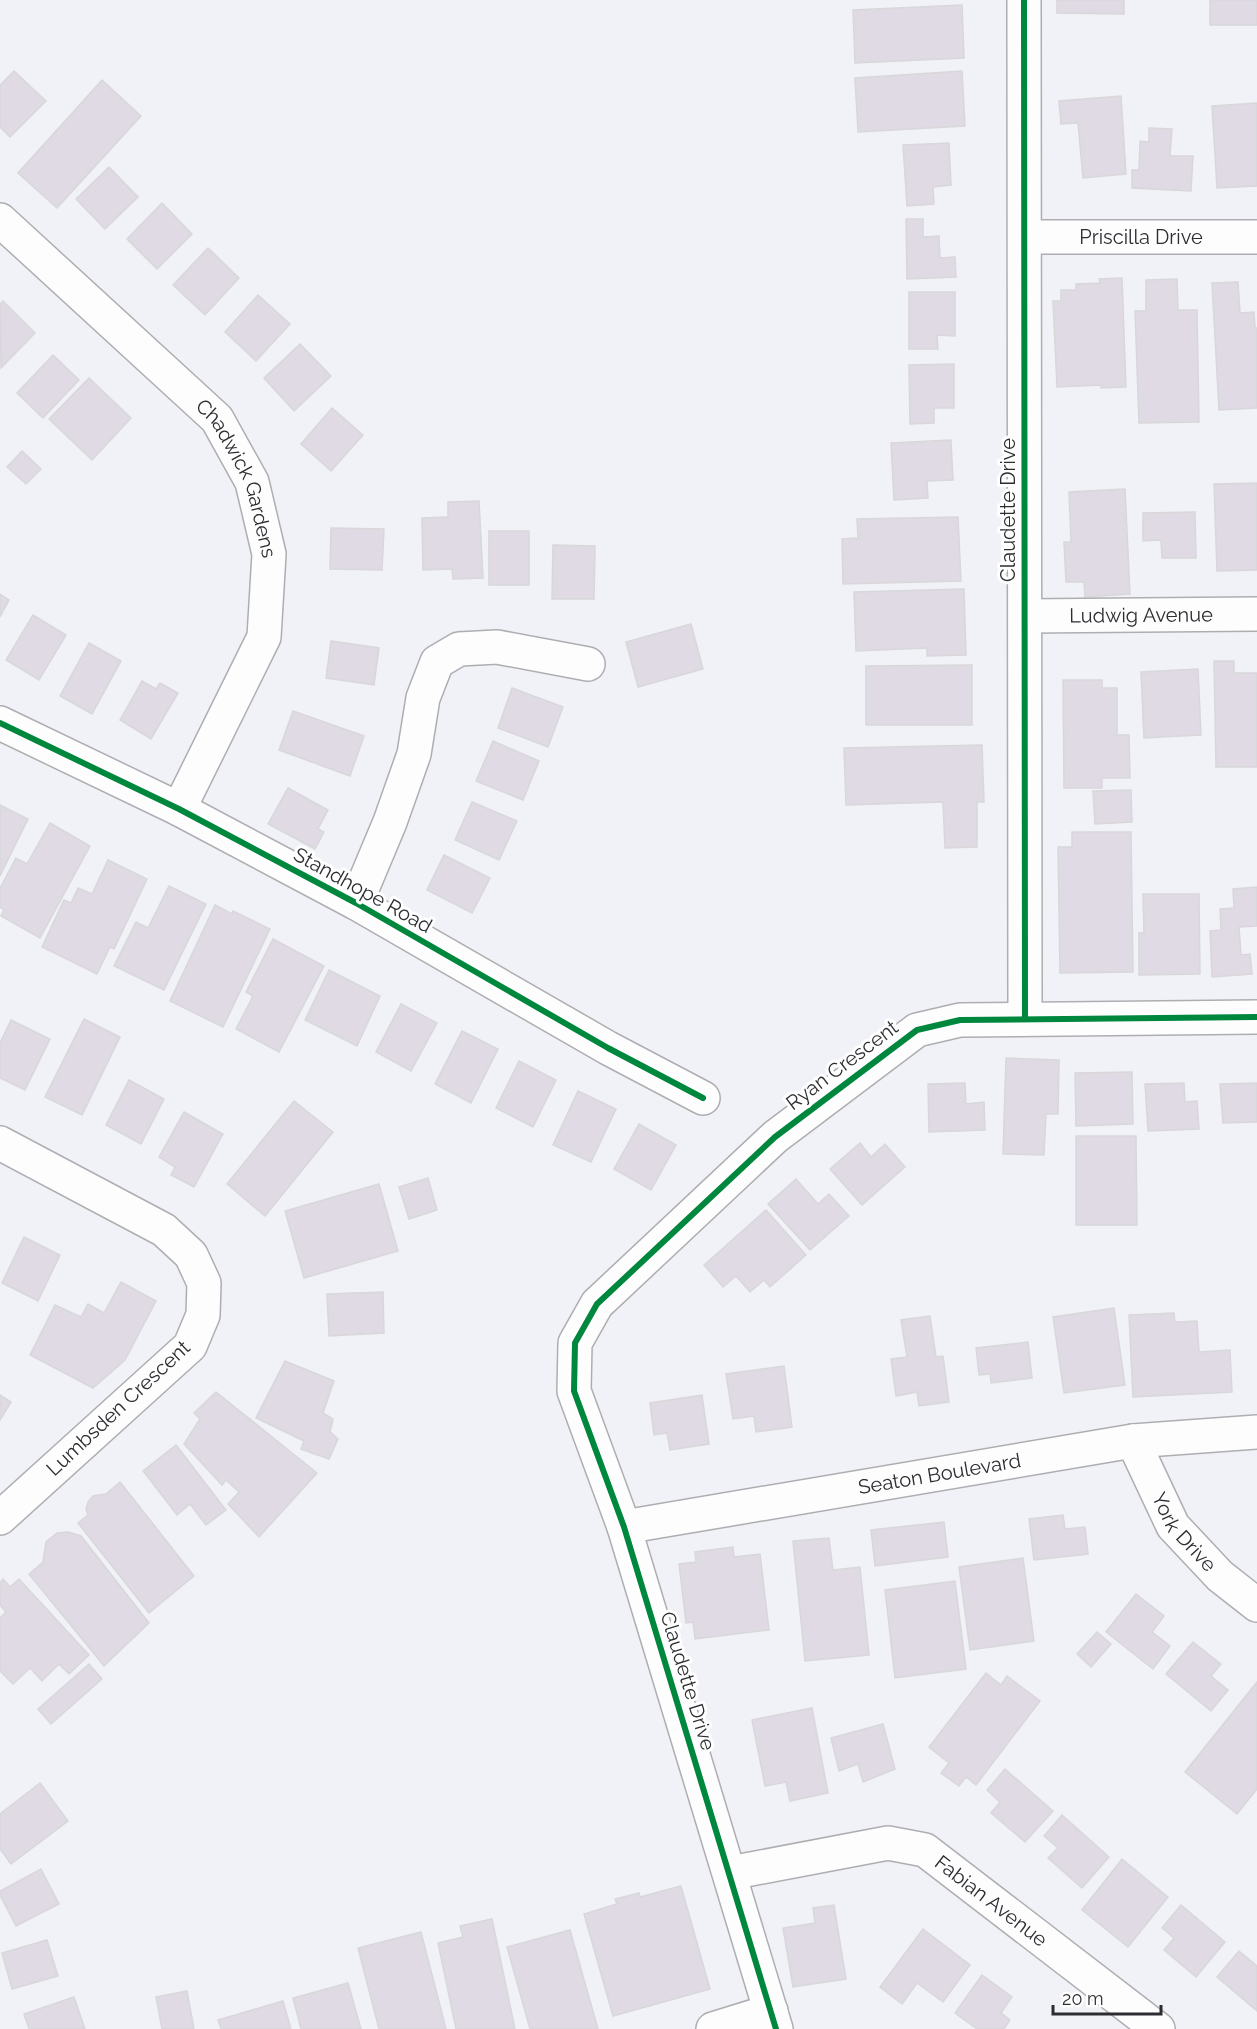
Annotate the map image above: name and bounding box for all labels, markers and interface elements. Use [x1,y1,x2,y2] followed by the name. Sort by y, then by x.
[1079,225,1203,249] street label: Priscilla Drive
[191,394,281,560] street label: Chadwick Gardens
[996,438,1020,582] street label: Claudette Drive
[1069,602,1213,628] street label: Ludwig Avenue
[290,842,436,938] street label: Standhope Road
[781,1015,903,1115] street label: Ryan Crescent
[41,1335,195,1481] street label: Lumbsden Crescent
[856,1448,1023,1499] street label: Seaton Boulevard
[1147,1489,1222,1577] street label: York Drive
[656,1609,721,1754] street label: Claudette Drive
[930,1850,1052,1952] street label: Fabian Avenue
[1053,1978,1161,2016] scale bar
[1062,1988,1104,2009] text: 20 m

